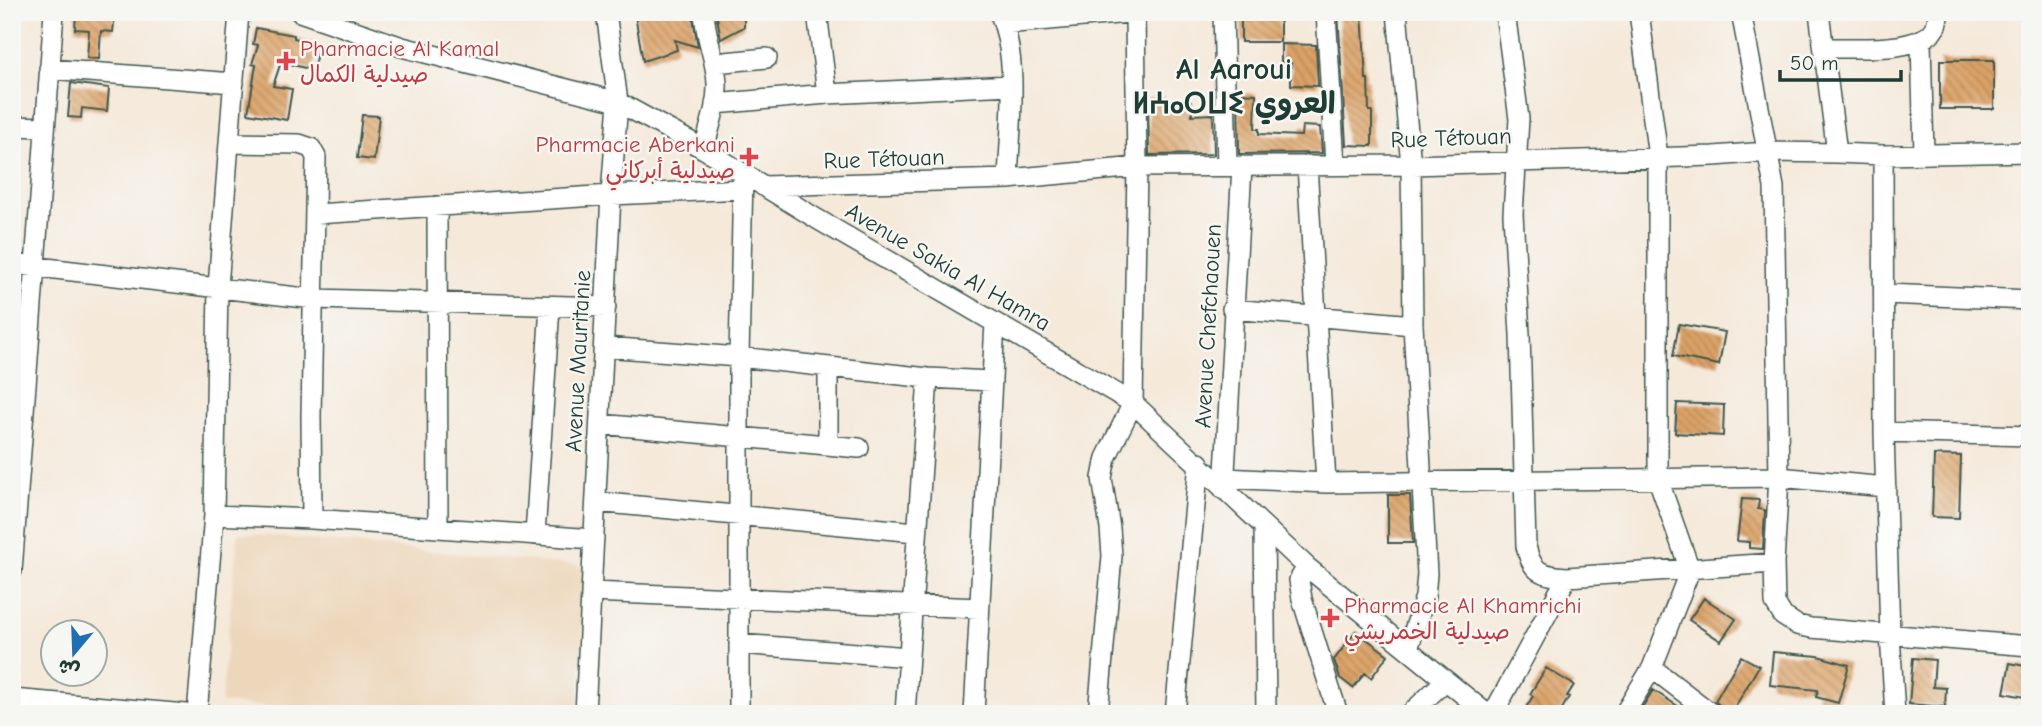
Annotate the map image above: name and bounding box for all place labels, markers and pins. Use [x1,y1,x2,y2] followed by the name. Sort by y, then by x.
[300,35,499,88] place label: Pharmacie Al Kamal صيدلية الكمال
[278,53,294,69] marker: Pharmacie Al Kamal صيدلية الكمال
[536,131,735,191] place label: Pharmacie Aberkani صيدلية أبركاني
[741,149,757,165] marker: Pharmacie Aberkani صيدلية أبركاني
[1344,592,1582,652] place label: Pharmacie Al Khamrichi صيدلية الخمريشي
[1322,610,1338,626] marker: Pharmacie Al Khamrichi صيدلية الخمريشي

